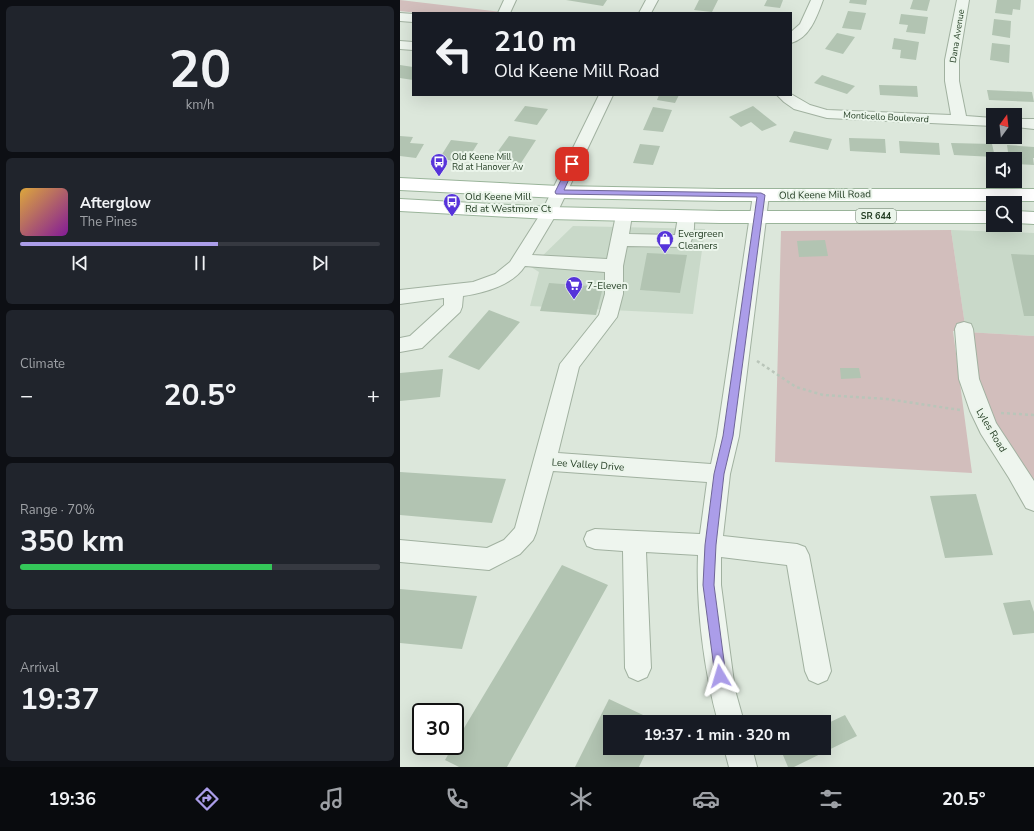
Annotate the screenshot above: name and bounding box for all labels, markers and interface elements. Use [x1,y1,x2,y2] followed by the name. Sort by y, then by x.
[947,8,967,64] street label: Dana Avenue
[494,23,577,61] text: 210 m
[428,28,480,80] icon: left
[169,34,231,105] text: 20
[494,59,660,83] text: Old Keene Mill Road
[186,96,214,114] text: km/h
[986,108,1022,144] north arrow
[986,108,1022,232] map controls
[843,109,929,125] street label: Monticello Boulevard
[555,147,589,181] pin
[452,151,524,173] place label: Old Keene Mill Rd at Hanover Av
[429,152,449,177] bus stop icon: Old Keene Mill Rd at Hanover Av
[986,152,1022,188] button: sound
[561,153,583,175] icon: arrive
[779,187,871,203] street label: Old Keene Mill Road
[465,190,551,216] place label: Old Keene Mill Rd at Westmore Ct
[442,192,462,217] bus stop icon: Old Keene Mill Rd at Westmore Ct
[80,193,151,213] text: Afterglow
[986,196,1022,232] button: search
[856,209,896,223] road number: SR 644
[80,213,137,231] text: The Pines
[678,227,723,253] place label: Evergreen Cleaners
[655,229,675,254] shop icon: Evergreen Cleaners
[69,252,91,274] icon: previous
[189,252,211,274] icon: pause
[309,252,331,274] icon: next
[564,275,584,300] supermarket icon: 7-Eleven
[587,279,627,293] place label: 7-Eleven
[20,355,65,373] text: Climate
[164,375,236,416] text: 20.5°
[20,381,33,411] text: −
[367,381,380,411] text: +
[973,406,1010,455] street label: Lyles Road
[551,455,625,475] street label: Lee Valley Drive
[20,501,95,519] text: Range · 70%
[20,521,125,562] text: 350 km
[699,655,741,697] position arrow
[20,659,59,677] text: Arrival
[20,679,99,720] text: 19:37
[412,703,464,755] speed limit sign: 30
[644,725,790,745] text: 19:37 · 1 min · 320 m
[193,785,221,813] icon: directions
[318,785,346,813] icon: music
[443,785,471,813] icon: phone
[567,785,595,813] icon: climate
[692,785,720,813] icon: car
[817,785,845,813] icon: filters
[48,787,96,811] text: 19:36
[942,787,986,811] text: 20.5°

